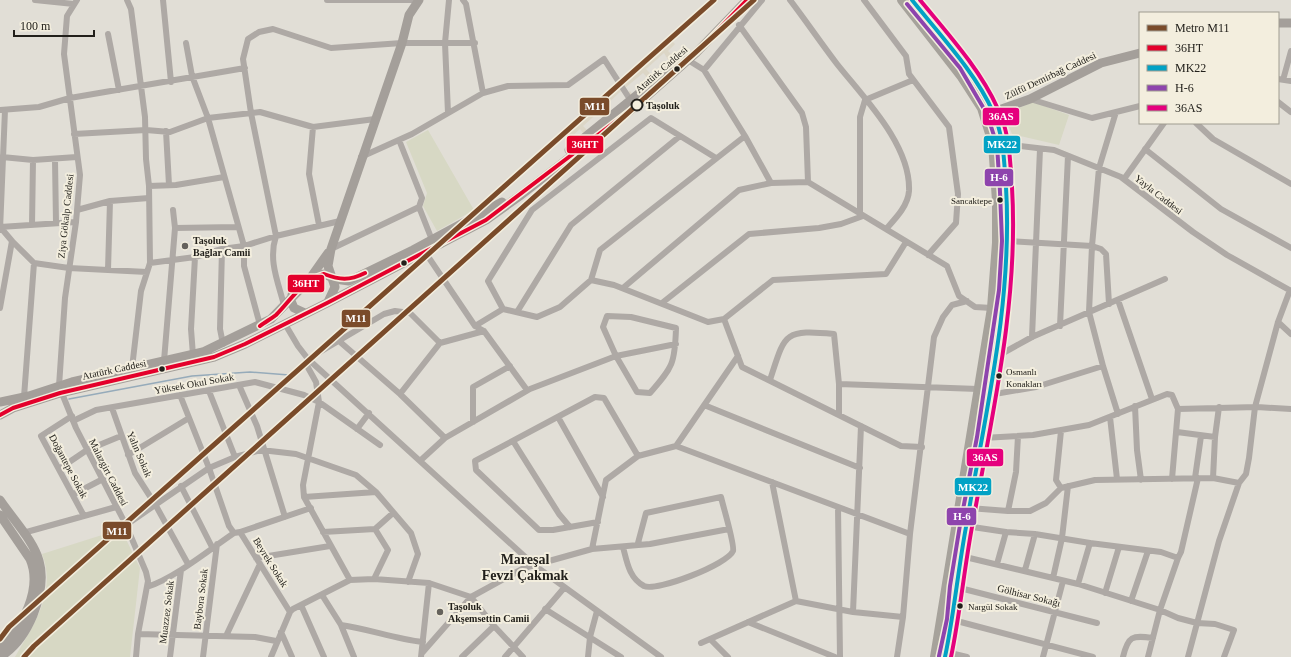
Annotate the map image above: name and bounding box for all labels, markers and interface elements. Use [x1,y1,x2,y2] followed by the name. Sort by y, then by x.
[14,12,94,38] scale bar
[1139,12,1279,124] legend
[20,19,51,33] text: 100 m
[1175,21,1230,35] text: Metro M11
[1175,41,1204,55] text: 36HT
[633,44,690,95] street label: Atatürk Caddesi
[1003,49,1098,101] street label: Zülfü Demirbağ Caddesi
[1175,61,1206,75] text: MK22
[672,64,682,74] unlabelled marker
[1175,81,1194,95] text: H-6
[579,97,610,116] line badge: M11
[630,98,644,112] marker: Taşoluk
[585,100,605,112] text: M11
[646,100,680,111] place label: Taşoluk
[1175,101,1202,115] text: 36AS
[982,107,1020,126] line badge: 36AS
[988,110,1014,122] text: 36AS
[566,135,604,154] line badge: 36HT
[983,135,1021,154] line badge: MK22
[572,138,599,150] text: 36HT
[987,138,1017,150] text: MK22
[984,168,1014,187] line badge: H-6
[990,171,1008,183] text: H-6
[1133,172,1185,217] street label: Yayla Caddesi
[56,173,75,259] street label: Ziya Gökalp Caddesi
[995,195,1005,205] marker: Sancaktepe
[951,196,992,206] place label: Sancaktepe
[193,235,251,258] place label: Taşoluk Bağlar Camii
[180,241,190,251] marker: Taşoluk Bağlar Camii
[399,258,409,268] unlabelled marker
[287,274,325,293] line badge: 36HT
[293,277,320,289] text: 36HT
[341,309,371,328] line badge: M11
[346,312,366,324] text: M11
[81,357,147,382] street label: Atatürk Caddesi
[157,364,167,374] unlabelled marker
[1006,367,1042,389] place label: Osmanlı Konakları
[153,371,235,396] street label: Yüksek Okul Sokak
[994,371,1004,381] marker: Osmanlı Konakları
[125,430,154,479] street label: Yalın Sokak
[47,432,90,500] street label: Doğantepe Sokak
[87,437,130,508] street label: Malazgirt Caddesi
[966,448,1004,467] line badge: 36AS
[972,451,998,463] text: 36AS
[954,477,992,496] line badge: MK22
[958,481,988,493] text: MK22
[946,507,977,526] line badge: H-6
[953,510,971,522] text: H-6
[102,521,132,540] line badge: M11
[107,525,127,537] text: M11
[251,535,290,589] street label: Beyrek Sokak
[482,552,569,583] district label: Mareşal Fevzi Çakmak
[191,568,210,630] street label: Baybora Sokak
[157,580,176,644] street label: Muazzez Sokak
[996,582,1062,609] street label: Gölhisar Sokağı
[448,601,530,624] place label: Taşoluk Akşemsettin Camii
[955,601,965,611] marker: Nargül Sokak
[968,602,1018,612] place label: Nargül Sokak
[435,607,445,617] marker: Taşoluk Akşemsettin Camii

